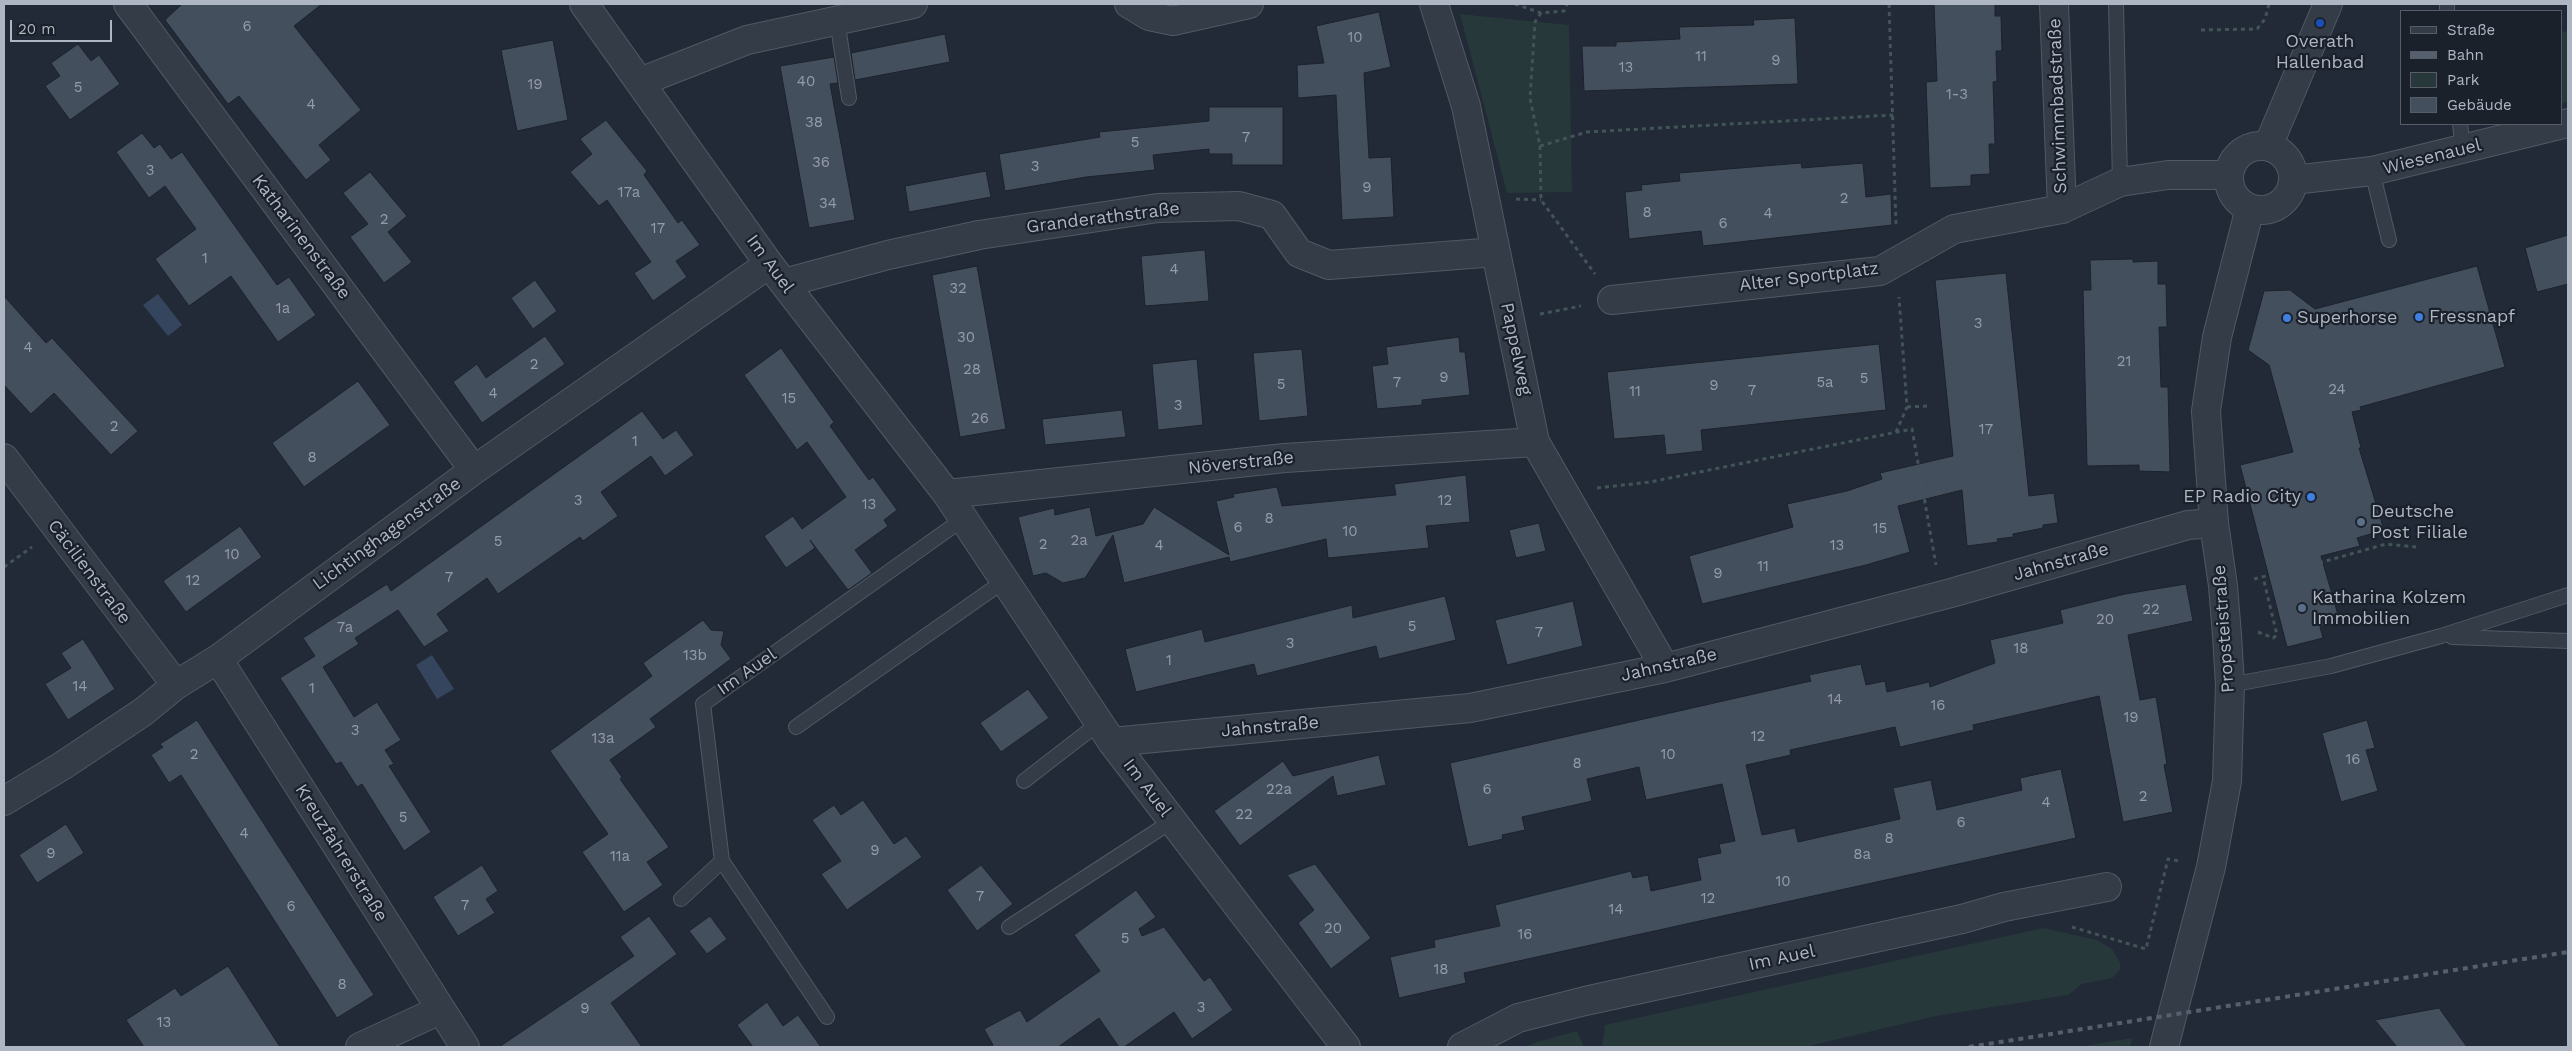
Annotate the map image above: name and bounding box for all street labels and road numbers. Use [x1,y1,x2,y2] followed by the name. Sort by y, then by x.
[2044,18,2072,194] street label: Schwimmbadstraße
[2381,134,2483,180] street label: Wiesenauel
[247,170,355,304] street label: Katharinenstraße
[1025,198,1181,238] street label: Granderathstraße
[741,230,799,298] street label: Im Auel
[1738,258,1880,296] street label: Alter Sportplatz
[1496,301,1536,397] street label: Pappelweg
[1187,447,1295,479] street label: Növerstraße
[309,473,465,595] street label: Lichtinghagenstraße
[43,516,135,628] street label: Cäcilienstraße
[2011,538,2111,586] street label: Jahnstraße
[2209,564,2239,694] street label: Propsteistraße
[1619,643,1719,687] street label: Jahnstraße
[713,644,781,700] street label: Im Auel
[1220,712,1320,742] street label: Jahnstraße
[1118,755,1176,821] street label: Im Auel
[290,780,392,926] street label: Kreuzfahrerstraße
[1747,940,1817,976] street label: Im Auel

